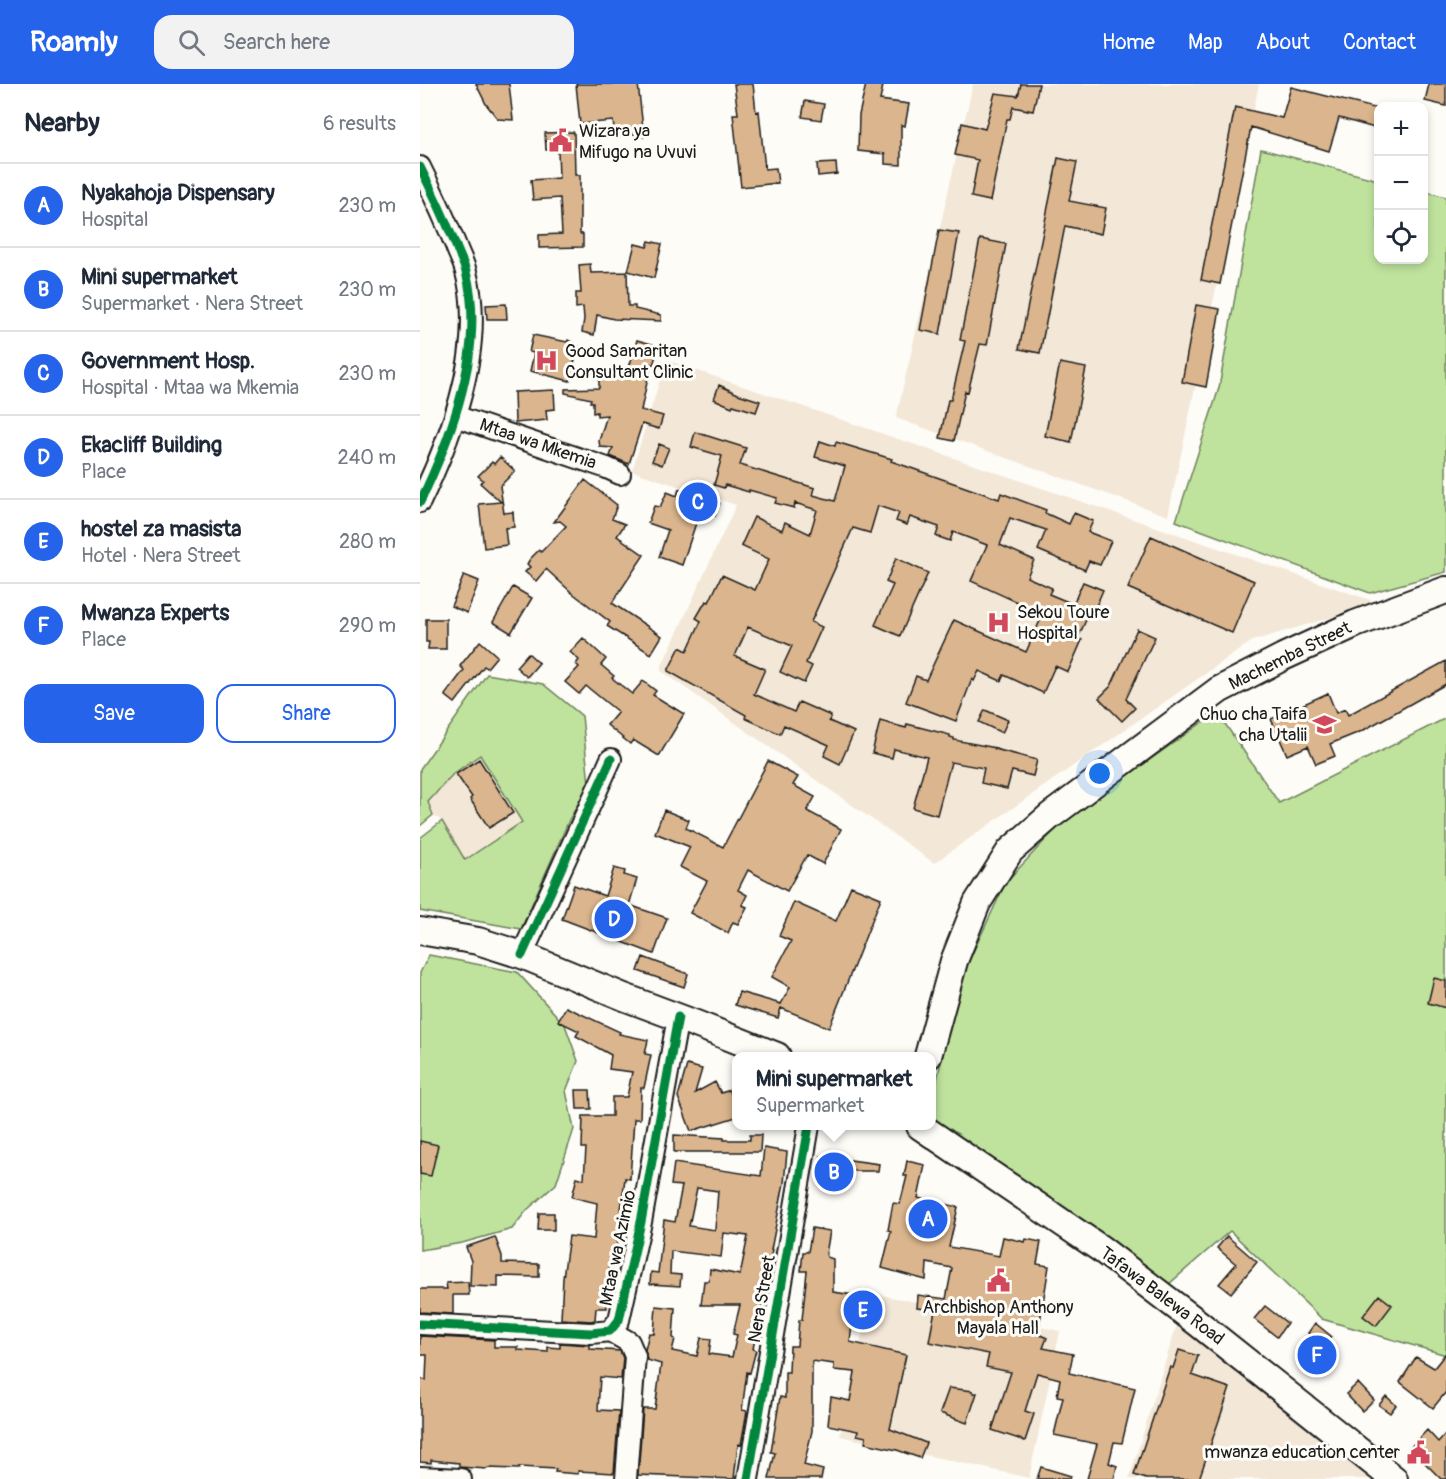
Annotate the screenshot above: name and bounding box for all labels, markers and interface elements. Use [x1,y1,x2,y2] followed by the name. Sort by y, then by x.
[154,15,574,69] search box
[30,25,118,60] text: Roamly
[175,26,208,59] icon: search
[223,28,330,56] text: Search here
[1102,29,1155,56] text: Home
[1188,29,1223,56] text: Map
[1256,29,1310,56] text: About
[1343,29,1416,56] text: Contact
[1374,102,1428,264] map controls
[1374,102,1428,156] button: +
[24,107,100,139] text: Nearby
[323,111,396,136] text: 6 results
[579,120,696,164] place label: Wizara ya Mifugo na Uvuvi
[548,128,574,154] public building icon: Wizara ya Mifugo na Uvuvi
[1374,156,1428,210] button: −
[81,179,275,207] text: Nyakahoja Dispensary
[37,193,50,218] text: A
[339,193,396,218] text: 230 m
[81,207,148,232] text: Hospital
[1374,210,1428,264] button: locate
[81,263,238,291] text: Mini supermarket
[38,277,49,302] text: B
[339,277,396,302] text: 230 m
[81,291,303,316] text: Supermarket · Nera Street
[565,340,694,384] place label: Good Samaritan Consultant Clinic
[81,347,255,375] text: Government Hosp.
[534,348,560,374] hospital icon: Good Samaritan Consultant Clinic
[37,361,50,386] text: C
[339,361,396,386] text: 230 m
[81,375,299,400] text: Hospital · Mtaa wa Mkemia
[477,413,599,475] street label: Mtaa wa Mkemia
[81,431,222,459] text: Ekacliff Building
[37,445,50,470] text: D
[337,445,396,470] text: 240 m
[81,459,126,484] text: Place
[678,480,718,524] pin: C
[81,515,242,543] text: hostel za masista
[38,529,49,554] text: E
[339,529,396,554] text: 280 m
[81,543,241,568] text: Hotel · Nera Street
[81,599,229,627] text: Mwanza Experts
[1017,601,1109,645] place label: Sekou Toure Hospital
[986,609,1012,635] hospital icon: Sekou Toure Hospital
[37,613,50,638] text: F
[339,613,396,638] text: 290 m
[1225,616,1356,696] street label: Machemba Street
[81,627,126,652] text: Place
[24,684,204,743] button: Save
[216,684,396,743] button: Share
[1200,703,1307,747] place label: Chuo cha Taifa cha Utalii
[1312,711,1338,737] school or university icon: Chuo cha Taifa cha Utalii
[1085,759,1114,788] your location
[594,896,634,942] pin: D
[732,1052,936,1130] popup
[756,1065,912,1093] text: Mini supermarket
[756,1093,864,1118] text: Supermarket
[814,1150,854,1194] pin: B
[595,1188,642,1308] street label: Mtaa wa Azimio
[908,1196,948,1242] pin: A
[1095,1242,1229,1350] street label: Tafawa Balewa Road
[743,1253,781,1345] street label: Nera Street
[985,1268,1011,1294] public building icon: Archbishop Anthony Mayala Hall
[844,1288,882,1332] pin: E
[923,1296,1074,1340] place label: Archbishop Anthony Mayala Hall
[1298,1332,1336,1378] pin: F
[1405,1439,1431,1465] public building icon: mwanza education center
[1204,1441,1401,1464] place label: mwanza education center

